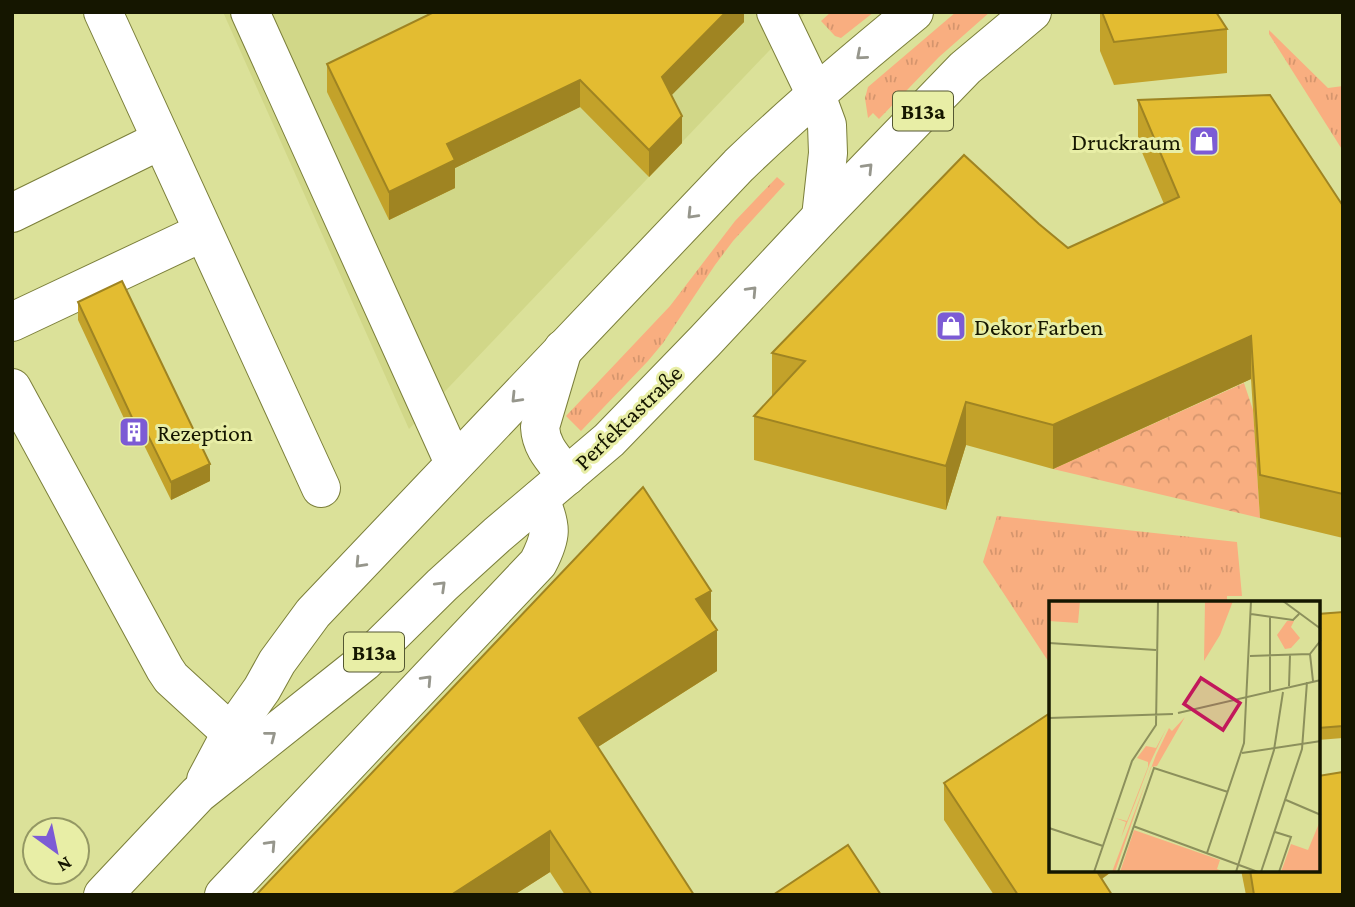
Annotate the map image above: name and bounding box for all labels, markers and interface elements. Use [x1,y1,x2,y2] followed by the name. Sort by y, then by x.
[857,47,870,59] one-way arrow
[893,92,953,130] road number: B13a
[1187,124,1221,158] shop icon: Druckraum
[1071,128,1181,155] place label: Druckraum
[860,163,873,176] one-way arrow
[687,206,700,219] one-way arrow
[743,286,756,299] one-way arrow
[934,309,968,343] shop icon: Dekor Farben
[974,313,1103,340] place label: Dekor Farben
[569,359,687,475] street label: Perfektastraße
[512,390,525,403] one-way arrow
[117,415,151,449] building icon: Rezeption
[157,419,253,446] place label: Rezeption
[355,555,368,568] one-way arrow
[433,582,446,595] one-way arrow
[1049,601,1320,872] inset map
[344,632,404,672] road number: B13a
[419,675,432,688] one-way arrow
[263,732,275,745] one-way arrow
[21,816,91,886] north arrow
[263,840,275,853] one-way arrow
[54,853,76,877] text: N

